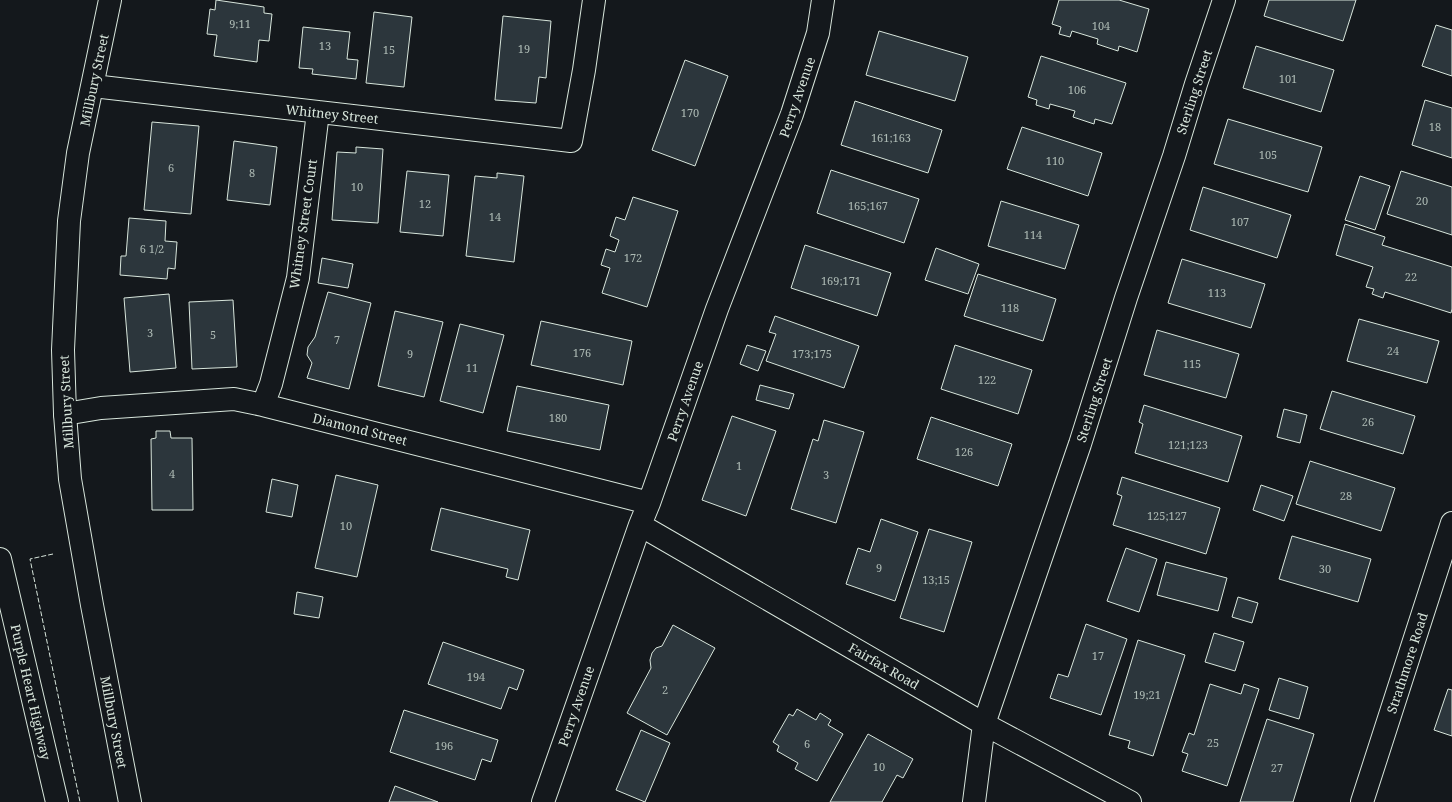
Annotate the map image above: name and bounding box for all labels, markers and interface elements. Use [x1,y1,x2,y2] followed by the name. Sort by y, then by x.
[229,16,251,31] house number: 9;11
[1092,18,1110,33] house number: 104
[75,32,113,128] street label: Millbury Street
[319,38,331,53] house number: 13
[518,41,530,56] house number: 19
[383,42,395,57] house number: 15
[1172,47,1216,137] street label: Sterling Street
[775,54,819,140] street label: Perry Avenue
[1279,71,1297,86] house number: 101
[1068,82,1086,97] house number: 106
[285,100,380,128] street label: Whitney Street
[681,105,699,120] house number: 170
[1429,119,1441,134] house number: 18
[871,130,911,145] house number: 161;163
[1259,147,1277,162] house number: 105
[1046,153,1064,168] house number: 110
[285,158,321,290] street label: Whitney Street Court
[168,160,174,175] house number: 6
[249,165,255,180] house number: 8
[351,179,363,194] house number: 10
[1416,193,1428,208] house number: 20
[419,196,431,211] house number: 12
[848,198,888,213] house number: 165;167
[489,209,501,224] house number: 14
[1231,214,1249,229] house number: 107
[1024,227,1042,242] house number: 114
[140,241,164,256] house number: 6 1/2
[624,250,642,265] house number: 172
[1405,269,1417,284] house number: 22
[821,273,861,288] house number: 169;171
[1208,285,1226,300] house number: 113
[1001,300,1019,315] house number: 118
[147,325,153,340] house number: 3
[210,327,216,342] house number: 5
[334,332,340,347] house number: 7
[1387,343,1399,358] house number: 24
[573,345,591,360] house number: 176
[407,346,413,361] house number: 9
[792,346,832,361] house number: 173;175
[55,354,77,449] street label: Millbury Street
[1072,355,1116,445] street label: Sterling Street
[1183,356,1201,371] house number: 115
[663,358,707,444] street label: Perry Avenue
[466,360,478,375] house number: 11
[978,372,996,387] house number: 122
[311,409,410,450] street label: Diamond Street
[549,410,567,425] house number: 180
[1362,414,1374,429] house number: 26
[1168,437,1208,452] house number: 121;123
[955,444,973,459] house number: 126
[736,458,742,473] house number: 1
[169,466,175,481] house number: 4
[823,467,829,482] house number: 3
[1340,488,1352,503] house number: 28
[1147,508,1187,523] house number: 125;127
[340,518,352,533] house number: 10
[876,560,882,575] house number: 9
[1319,561,1331,576] house number: 30
[922,572,950,587] house number: 13;15
[1382,610,1432,716] street label: Strathmore Road
[7,622,56,762] street label: Purple Heart Highway
[845,638,923,694] street label: Fairfax Road
[1092,648,1104,663] house number: 17
[554,663,598,749] street label: Perry Avenue
[467,669,485,684] house number: 194
[96,674,132,770] street label: Millbury Street
[662,682,668,697] house number: 2
[1133,687,1161,702] house number: 19;21
[1207,735,1219,750] house number: 25
[804,736,810,751] house number: 6
[435,738,453,753] house number: 196
[873,759,885,774] house number: 10
[1271,760,1283,775] house number: 27

